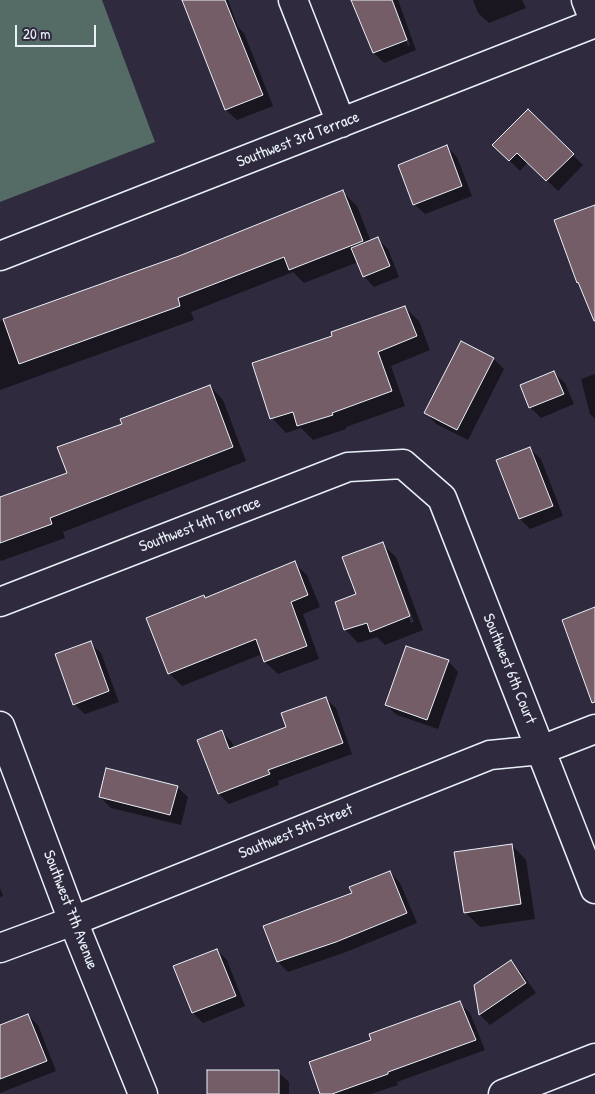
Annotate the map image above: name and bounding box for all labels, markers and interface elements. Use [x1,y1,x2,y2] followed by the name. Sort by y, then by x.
[18,15,99,47] scale bar
[23,23,50,44] text: 20 m
[234,108,362,172] street label: Southwest 3rd Terrace
[137,493,263,557] street label: Southwest 4th Terrace
[478,611,540,727] street label: Southwest 6th Court
[236,800,356,864] street label: Southwest 5th Street
[38,848,102,972] street label: Southwest 7th Avenue

